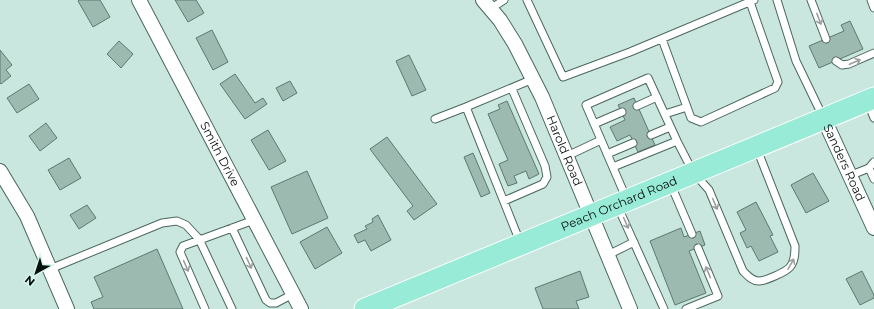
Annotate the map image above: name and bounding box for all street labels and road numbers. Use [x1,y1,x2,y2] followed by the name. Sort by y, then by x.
[543,113,586,188] street label: Harold Road
[197,119,243,189] street label: Smith Drive
[820,121,869,203] street label: Sanders Road
[558,172,679,234] street label: Peach Orchard Road

